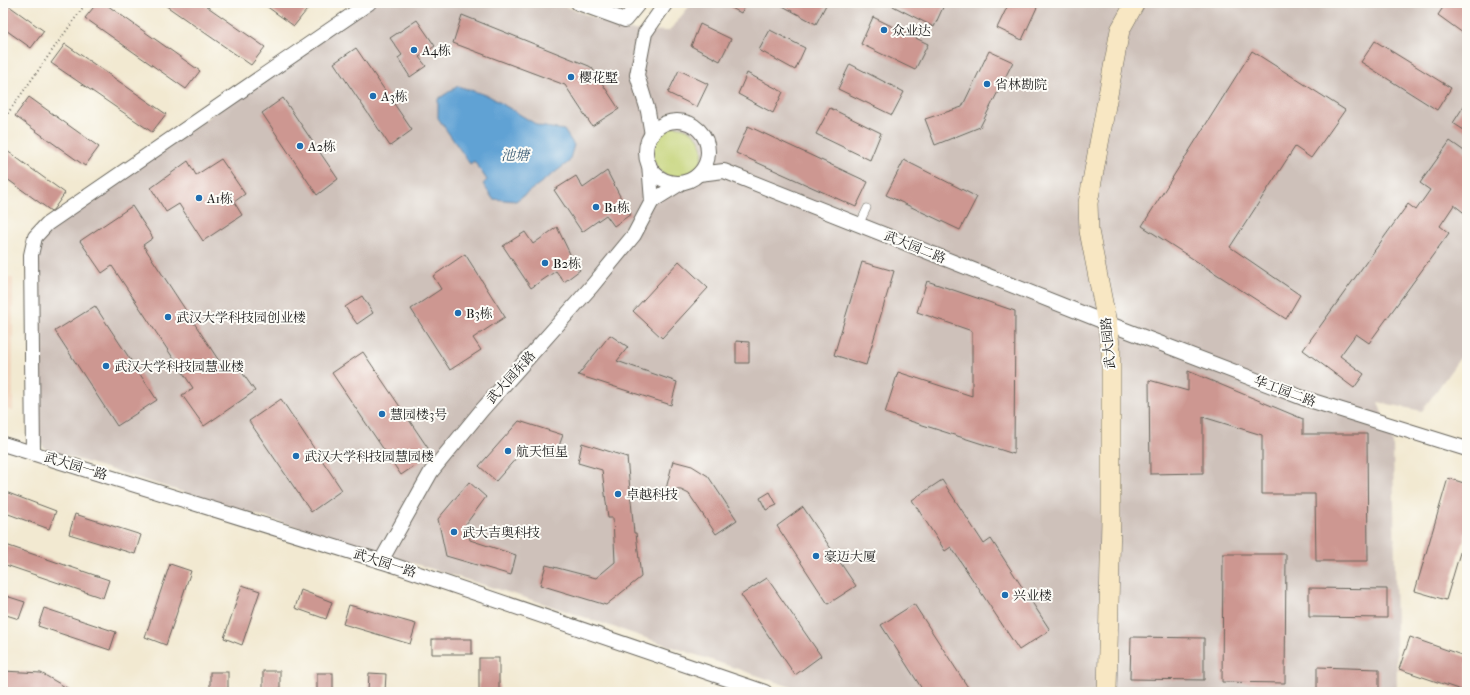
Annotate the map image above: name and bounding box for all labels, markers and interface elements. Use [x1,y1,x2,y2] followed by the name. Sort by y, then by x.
[892,23,931,38] place label: 众业达
[879,25,889,35] marker: 众业达
[421,43,451,58] place label: A4栋
[409,45,419,55] marker: A4栋
[579,70,618,85] place label: 樱花墅
[566,72,576,82] marker: 樱花墅
[995,77,1047,92] place label: 省林勘院
[982,79,992,89] marker: 省林勘院
[380,89,408,104] place label: A3栋
[368,91,378,101] marker: A3栋
[307,139,336,154] place label: A2栋
[295,141,305,151] marker: A2栋
[501,147,531,164] water label: 池塘
[206,191,233,206] place label: A1栋
[194,193,204,203] marker: A1栋
[604,200,630,215] place label: B1栋
[591,202,601,212] marker: B1栋
[882,228,948,266] street label: 武大园二路
[553,256,581,271] place label: B2栋
[540,258,550,268] marker: B2栋
[466,306,493,321] place label: B3栋
[453,308,463,318] marker: B3栋
[176,310,306,325] place label: 武汉大学科技园创业楼
[163,312,173,322] marker: 武汉大学科技园创业楼
[1098,316,1118,370] street label: 武大园路
[484,348,538,406] street label: 武大园东路
[114,359,244,374] place label: 武汉大学科技园慧业楼
[101,361,111,371] marker: 武汉大学科技园慧业楼
[1252,373,1318,409] street label: 华工园二路
[390,407,447,422] place label: 慧园楼3号
[377,409,387,419] marker: 慧园楼3号
[516,444,568,459] place label: 航天恒星
[503,446,513,456] marker: 航天恒星
[43,449,109,483] street label: 武大园一路
[304,449,434,464] place label: 武汉大学科技园慧园楼
[291,451,301,461] marker: 武汉大学科技园慧园楼
[626,487,678,502] place label: 卓越科技
[613,489,623,499] marker: 卓越科技
[462,525,540,540] place label: 武大吉奥科技
[449,527,459,537] marker: 武大吉奥科技
[352,546,418,580] street label: 武大园一路
[824,549,876,564] place label: 豪迈大厦
[811,551,821,561] marker: 豪迈大厦
[1013,588,1052,603] place label: 兴业楼
[1000,590,1010,600] marker: 兴业楼

